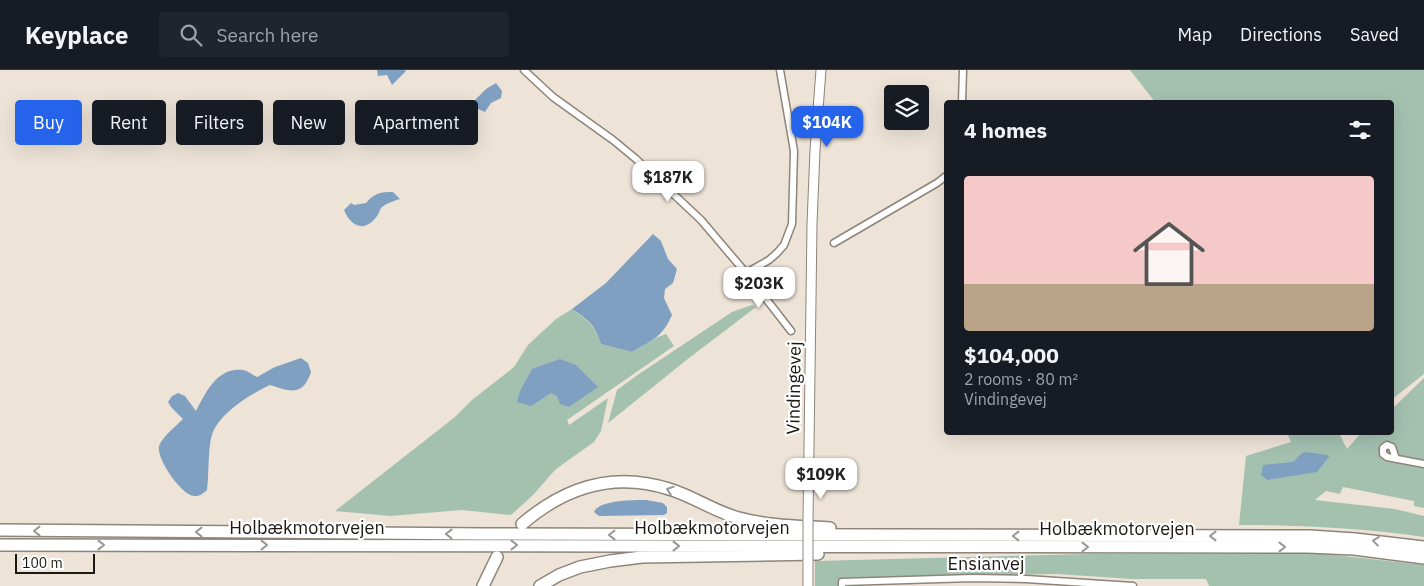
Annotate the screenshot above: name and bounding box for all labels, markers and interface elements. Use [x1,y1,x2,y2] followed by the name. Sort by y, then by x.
[159,12,509,57] search box
[25,19,129,51] text: Keyplace
[177,21,205,49] icon: search
[217,23,318,47] text: Search here
[1177,23,1212,46] text: Map
[1240,23,1322,46] text: Directions
[1350,23,1399,46] text: Saved
[884,85,929,130] map controls
[884,85,929,130] button: layers
[15,100,82,145] chip: Buy
[92,100,166,145] chip: Rent
[176,100,263,145] chip: Filters
[273,100,345,145] chip: New
[355,100,478,145] chip: Apartment
[792,106,862,148] pin: $104K
[802,112,852,132] text: $104K
[964,116,1047,144] text: 4 homes
[1346,116,1374,144] icon: filters
[633,160,703,203] pin: $187K
[643,167,693,187] text: $187K
[1124,209,1214,299] icon: home
[724,266,794,309] pin: $203K
[734,273,784,293] text: $203K
[781,341,806,435] street label: Vindingevej
[964,341,1059,369] text: $104,000
[964,369,1078,389] text: 2 rooms · 80 m²
[964,389,1047,409] text: Vindingevej
[786,458,856,500] pin: $109K
[796,464,846,484] text: $109K
[666,486,675,496] one-way arrow
[229,516,385,539] street label: Holbækmotorvejen
[634,516,790,539] street label: Holbækmotorvejen
[1039,517,1195,540] street label: Holbækmotorvejen
[32,526,40,536] one-way arrow
[195,527,202,537] one-way arrow
[445,529,452,539] one-way arrow
[607,530,615,540] one-way arrow
[1012,531,1020,541] one-way arrow
[1209,531,1217,541] one-way arrow
[1371,536,1379,547] one-way arrow
[98,540,105,550] one-way arrow
[260,540,268,550] one-way arrow
[510,540,518,550] one-way arrow
[672,541,680,551] one-way arrow
[1082,542,1089,552] one-way arrow
[1279,542,1287,552] one-way arrow
[15,551,95,574] scale bar
[948,552,1024,575] street label: Ensianvej
[22,554,63,572] text: 100 m

